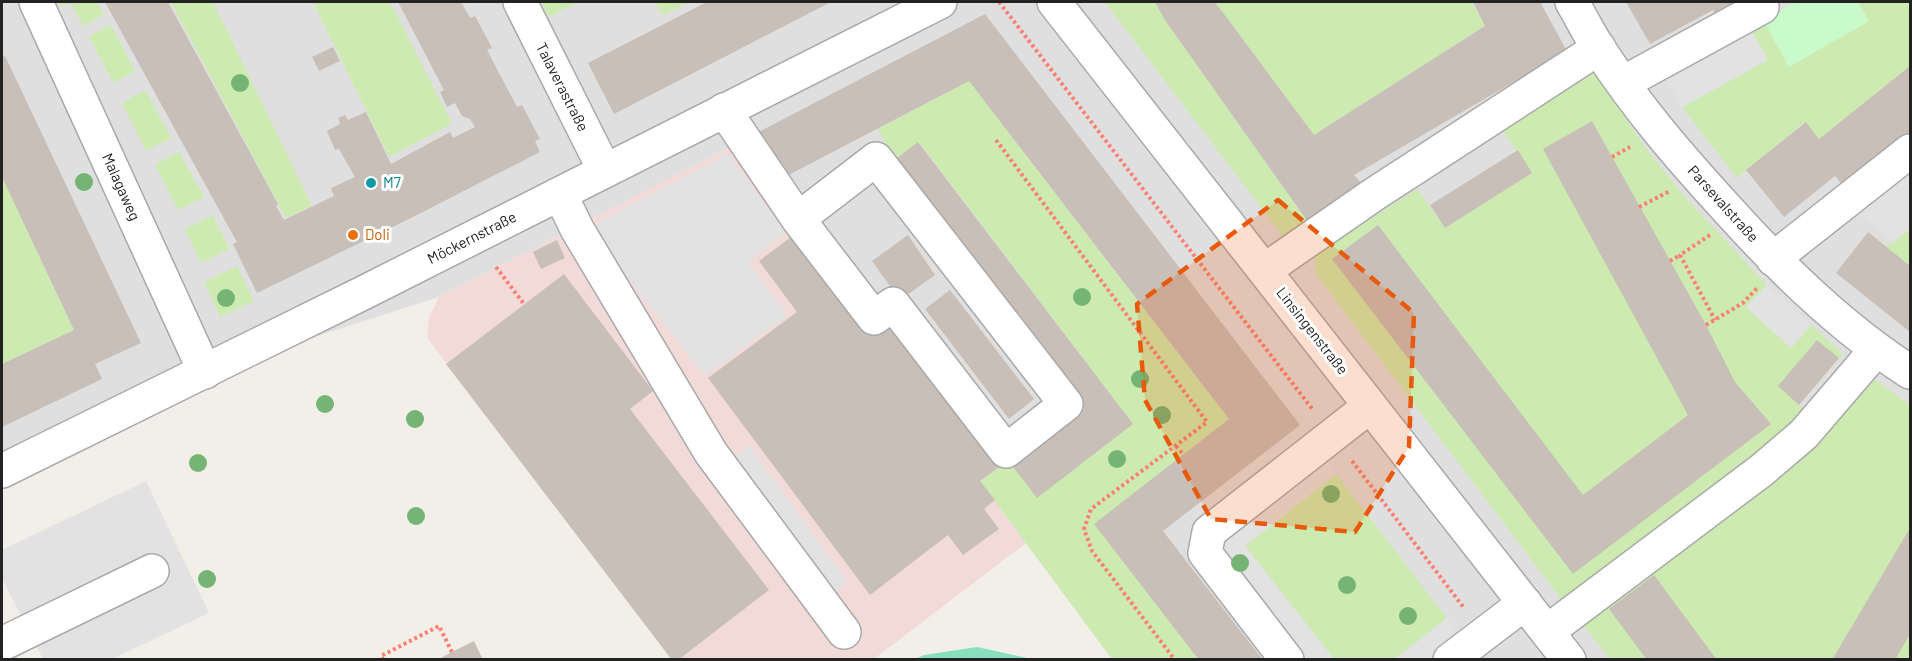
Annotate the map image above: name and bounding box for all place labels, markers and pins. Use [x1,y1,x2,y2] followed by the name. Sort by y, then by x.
[383,173,401,191] place label: M7
[364,176,378,190] marker: M7
[365,225,390,243] place label: Doli
[346,228,360,242] marker: Doli

